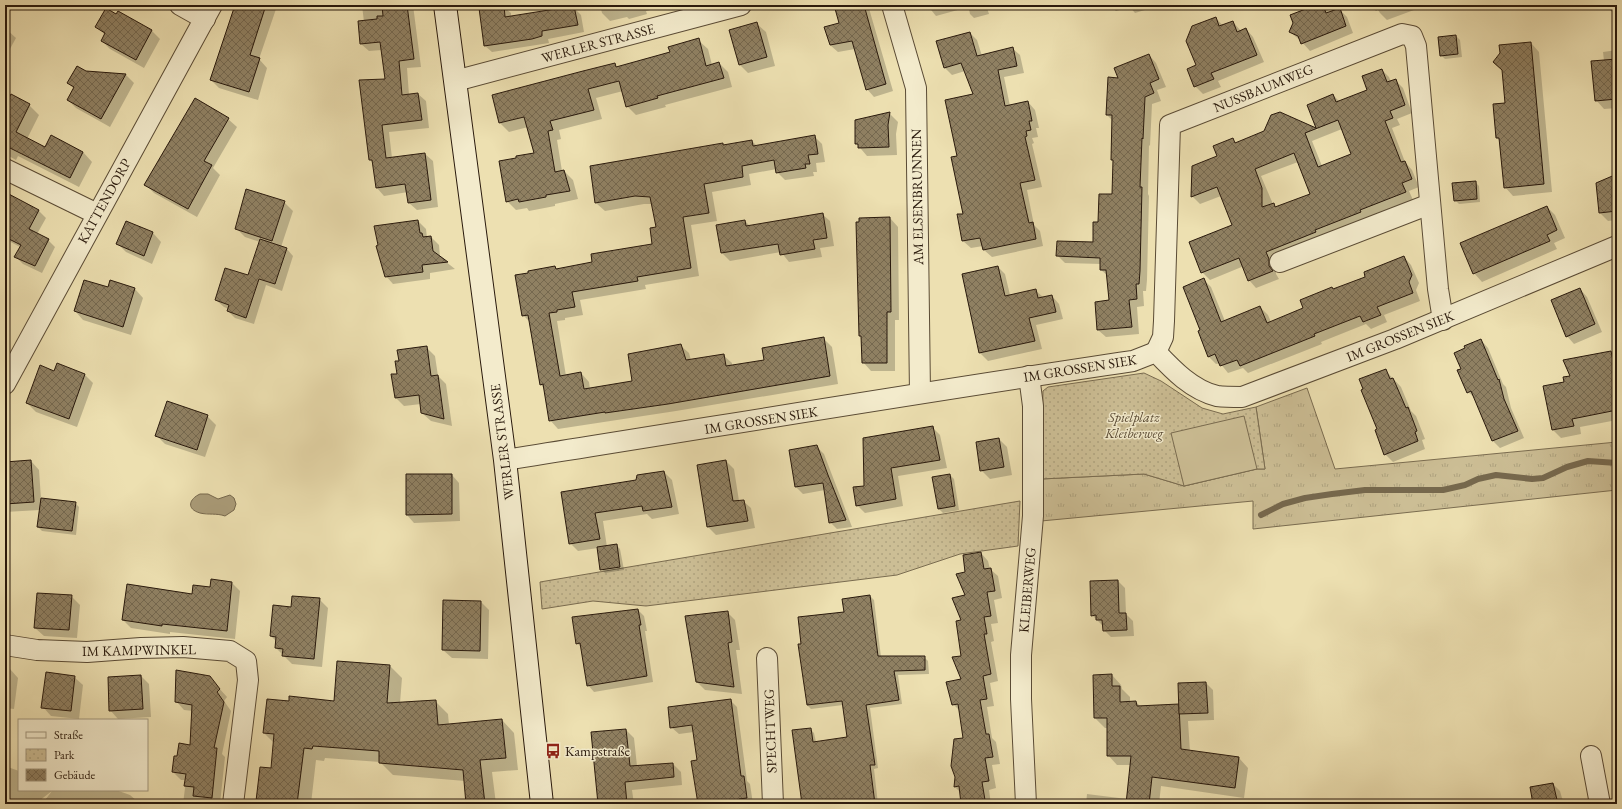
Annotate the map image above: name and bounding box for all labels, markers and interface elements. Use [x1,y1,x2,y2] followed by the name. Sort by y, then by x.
[539,19,657,67] street label: WERLER STRASSE
[1210,60,1316,116] street label: NUSSBAUMWEG
[907,129,927,266] street label: AM ELSENBRUNNEN
[73,155,135,247] street label: KATTENDORP
[1344,306,1457,366] street label: IM GROSSEN SIEK
[1022,350,1138,386] street label: IM GROSSEN SIEK
[486,383,518,501] street label: WERLER STRASSE
[703,402,819,438] street label: IM GROSSEN SIEK
[1104,408,1164,442] park label: Spielplatz Kleiberweg
[1014,546,1040,634] street label: KLEIBERWEG
[82,640,197,660] street label: IM KAMPWINKEL
[760,689,780,773] street label: SPECHTWEG
[18,719,148,791] legend
[54,727,83,743] text: Straße
[544,742,562,760] bus stop icon: Kampstraße
[565,742,631,760] place label: Kampstraße
[54,747,75,763] text: Park
[54,767,96,783] text: Gebäude

